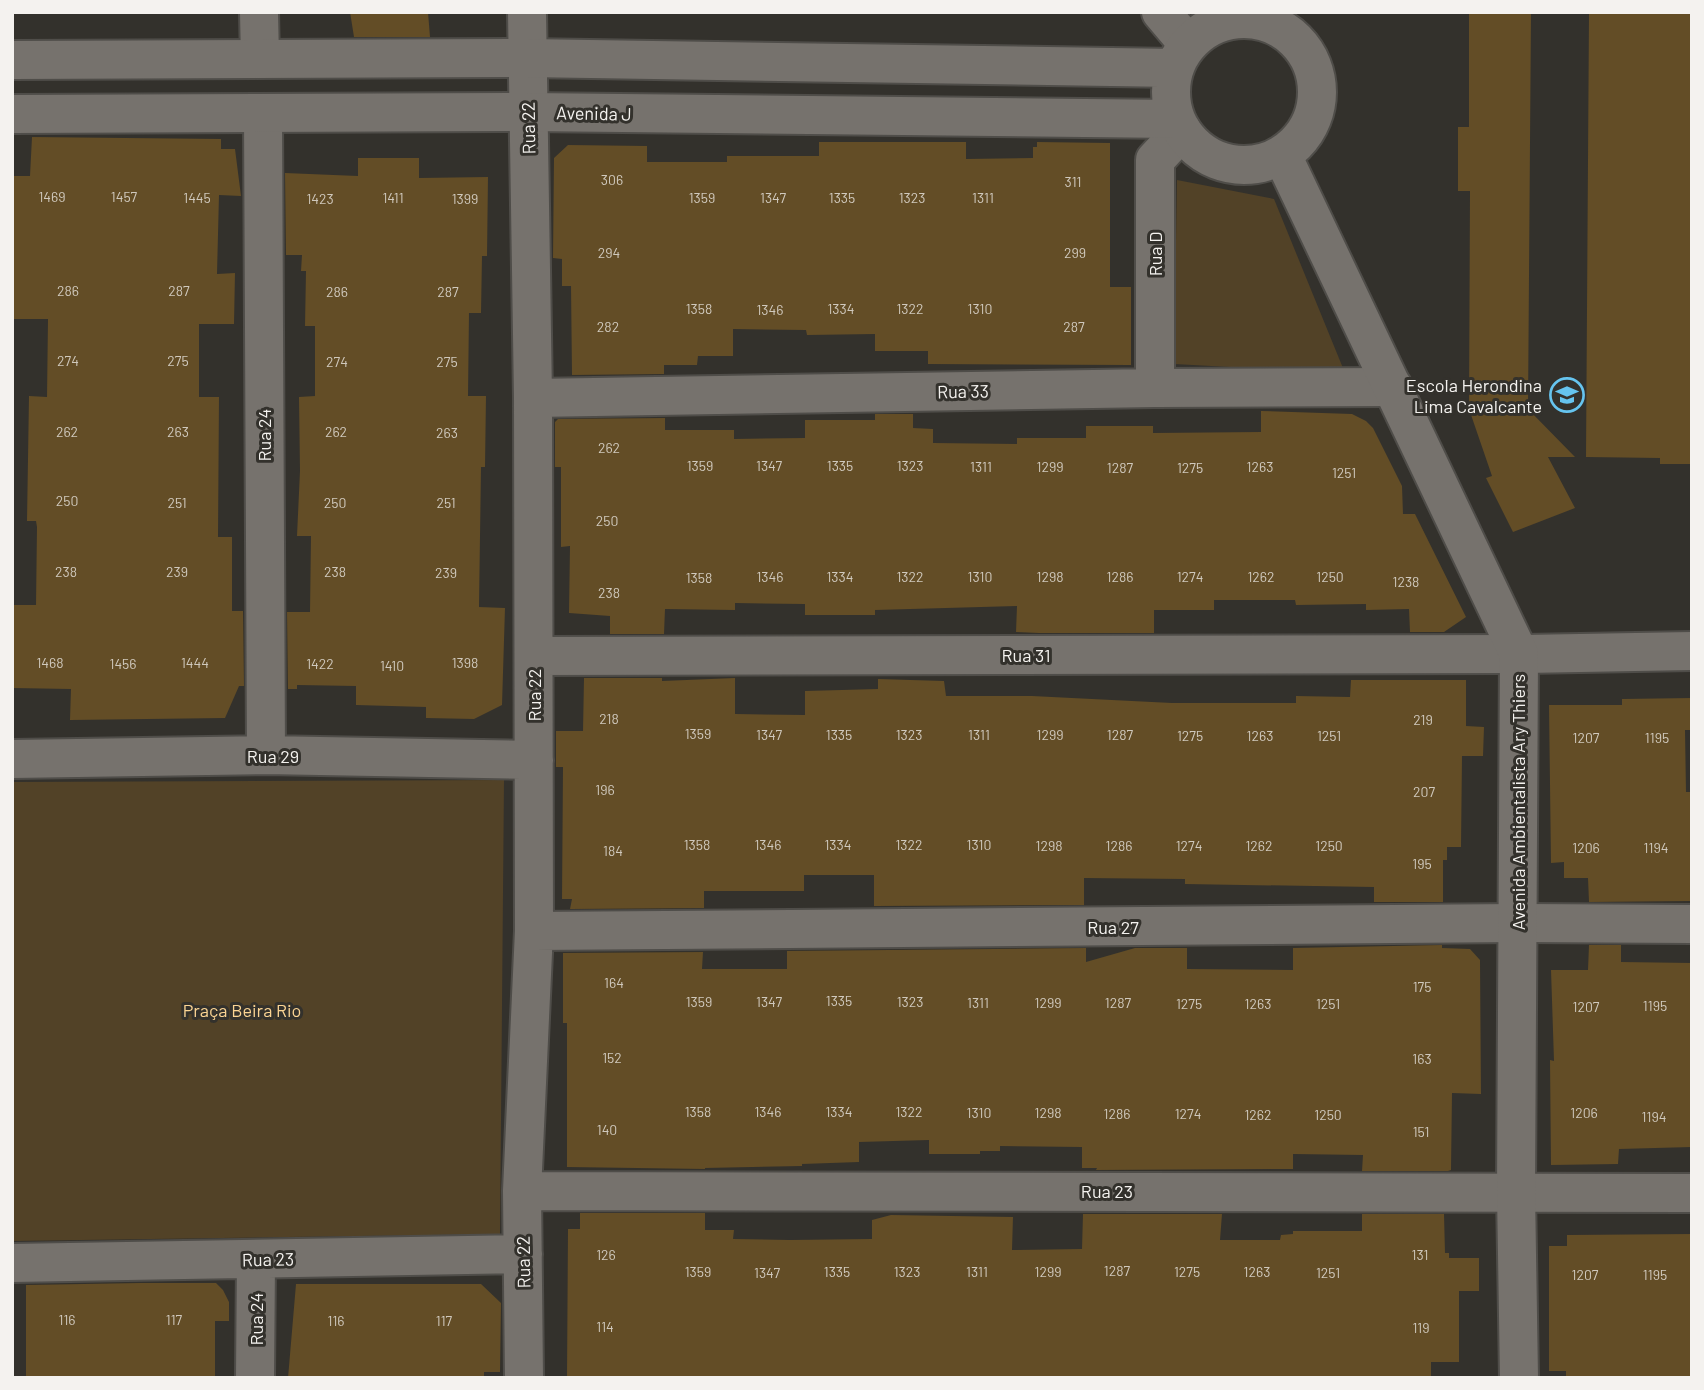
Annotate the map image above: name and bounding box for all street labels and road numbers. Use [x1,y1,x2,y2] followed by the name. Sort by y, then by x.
[517,101,539,155] street label: Rua 22
[556,101,632,125] street label: Avenida J
[1144,232,1166,276] street label: Rua D
[937,380,989,402] street label: Rua 33
[253,408,275,462] street label: Rua 24
[1002,644,1050,666] street label: Rua 31
[523,669,545,721] street label: Rua 22
[1507,674,1529,930] street label: Avenida Ambientalista Ary Thiers
[247,745,299,767] street label: Rua 29
[1087,916,1139,938] street label: Rua 27
[1081,1180,1133,1202] street label: Rua 23
[512,1235,534,1289] street label: Rua 22
[242,1248,294,1270] street label: Rua 23
[245,1292,267,1346] street label: Rua 24

